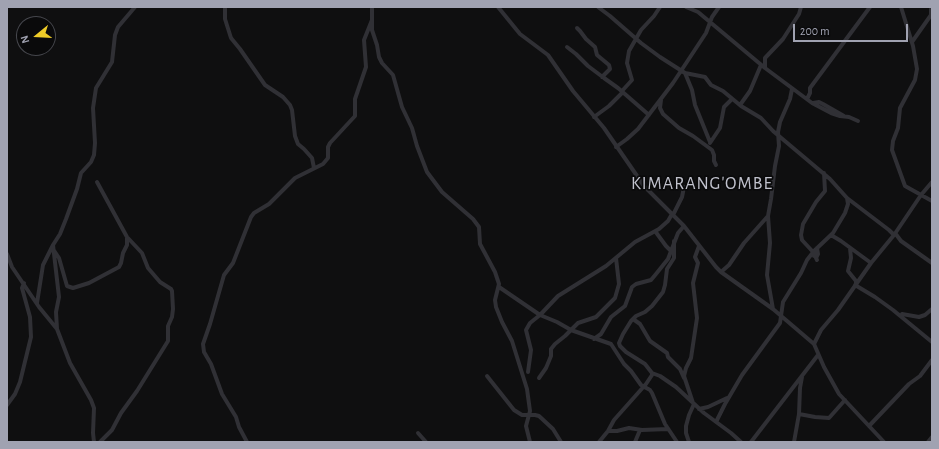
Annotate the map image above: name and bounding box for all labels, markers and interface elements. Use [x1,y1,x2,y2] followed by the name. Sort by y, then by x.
[16,16,56,56] north arrow
[795,16,910,42] scale bar
[800,25,830,37] text: 200 m
[19,34,31,45] text: N
[631,173,773,195] district label: KIMARANG'OMBE

